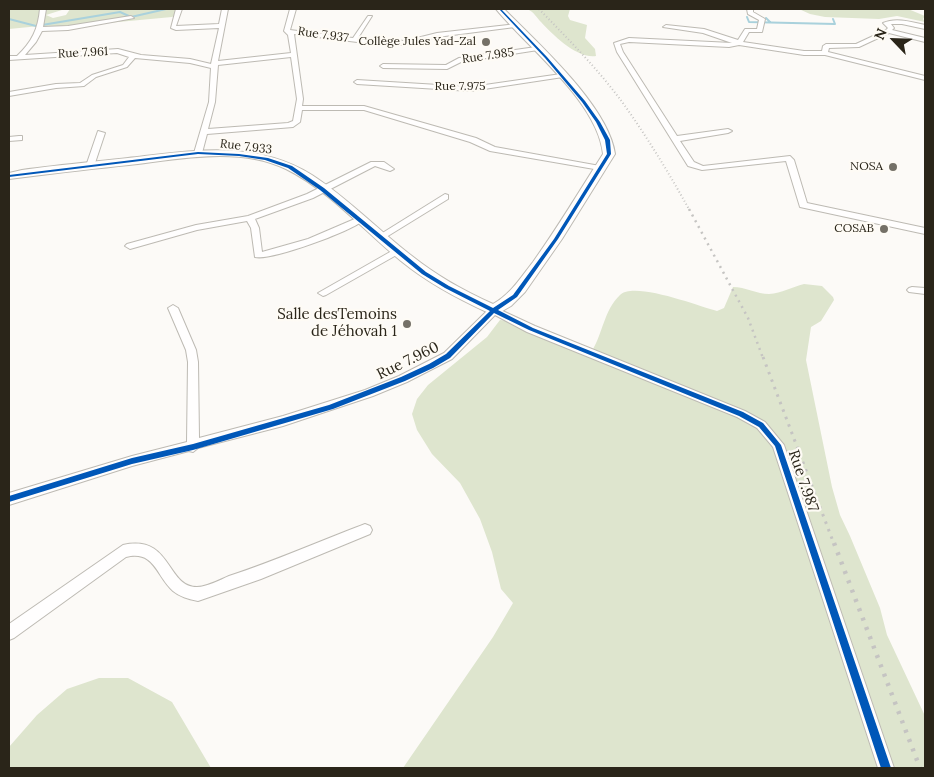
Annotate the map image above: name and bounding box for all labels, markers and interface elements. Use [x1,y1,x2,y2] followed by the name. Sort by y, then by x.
[869,15,919,65] north arrow
[297,24,349,46] street label: Rue 7.937
[870,25,891,43] text: N
[359,35,476,49] place label: Collège Jules Yad-Zal
[480,36,492,48] marker: Collège Jules Yad-Zal
[57,44,109,62] street label: Rue 7.961
[461,45,515,67] street label: Rue 7.985
[434,80,486,94] street label: Rue 7.975
[219,137,273,157] street label: Rue 7.933
[850,160,883,174] place label: NOSA
[887,161,899,173] marker: NOSA
[834,222,874,236] place label: COSAB
[878,223,890,235] marker: COSAB
[277,306,397,341] place label: Salle desTemoins de Jéhovah 1
[401,318,413,330] marker: Salle desTemoins de Jéhovah 1
[374,338,442,384] street label: Rue 7.960
[784,448,822,514] street label: Rue 7.987

